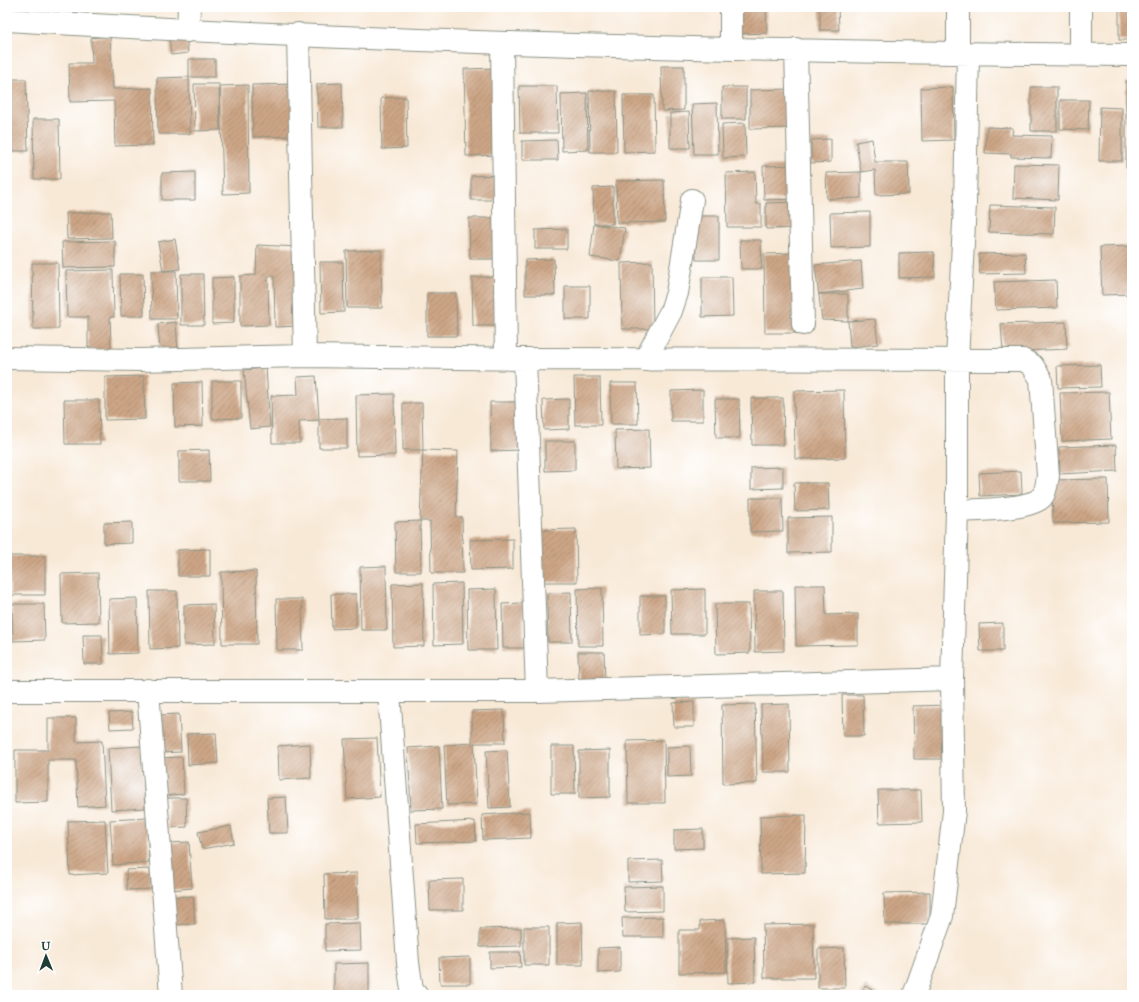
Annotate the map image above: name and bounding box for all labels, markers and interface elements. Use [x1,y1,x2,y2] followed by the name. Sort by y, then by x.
[26,936,66,976] north arrow
[41,940,51,953] text: U

